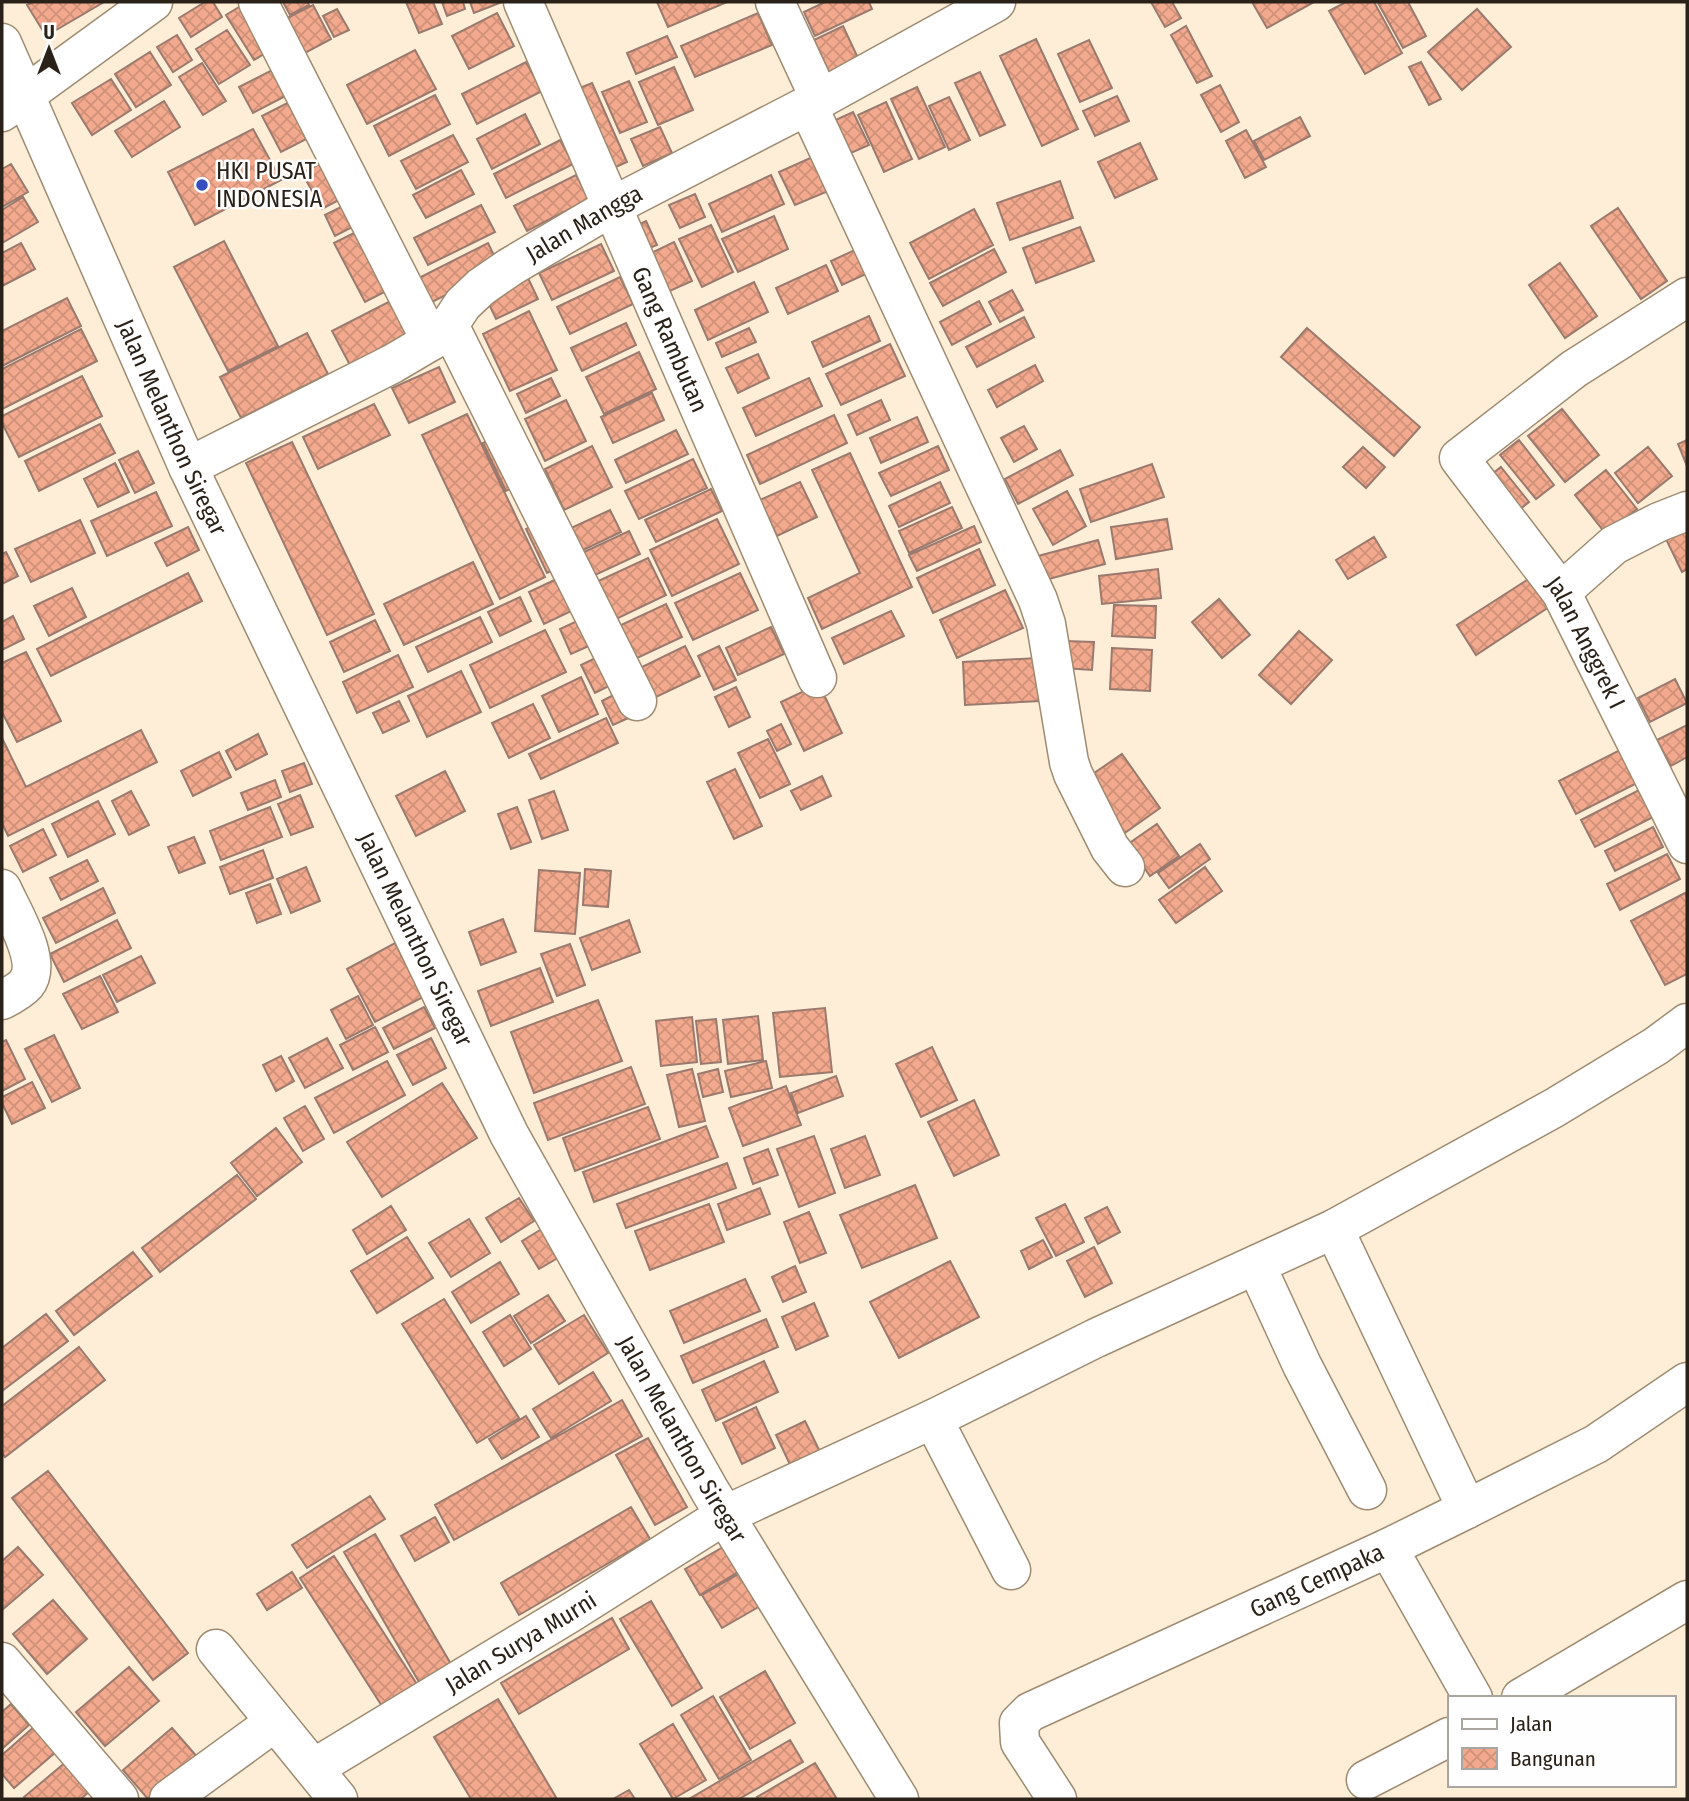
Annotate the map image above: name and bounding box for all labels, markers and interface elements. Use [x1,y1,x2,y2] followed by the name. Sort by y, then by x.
[14,14,84,84] north arrow
[43,21,55,44] text: U
[216,157,323,213] place label: HKI PUSAT INDONESIA
[194,177,210,193] marker: HKI PUSAT INDONESIA
[521,179,647,268] street label: Jalan Mangga
[626,263,714,416] street label: Gang Rambutan
[111,315,233,540] street label: Jalan Melanthon Siregar
[1540,571,1631,713] street label: Jalan Anggrek I
[352,828,479,1051] street label: Jalan Melanthon Siregar
[612,1331,753,1548] street label: Jalan Melanthon Siregar
[1245,1538,1388,1623] street label: Gang Cempaka
[440,1586,602,1699] street label: Jalan Surya Murni
[1448,1696,1675,1787] legend
[1510,1711,1553,1737] text: Jalan
[1510,1746,1596,1772] text: Bangunan

